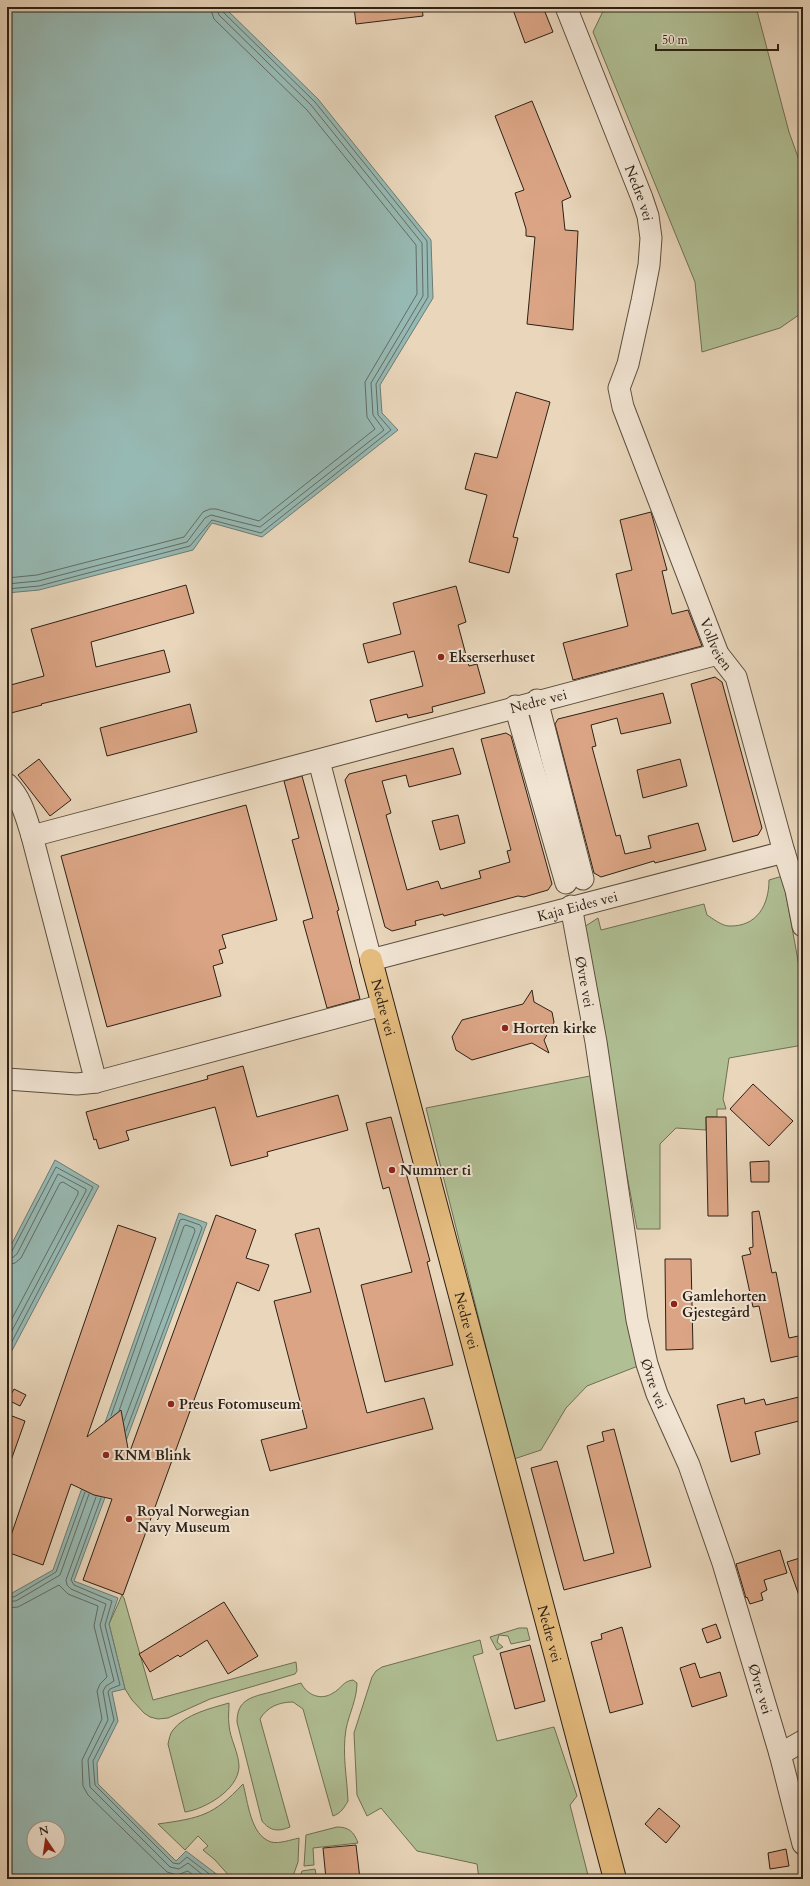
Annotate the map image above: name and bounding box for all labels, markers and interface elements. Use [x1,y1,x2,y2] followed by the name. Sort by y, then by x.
[656,26,778,52] scale bar
[662,32,689,48] text: 50 m
[620,162,658,222] street label: Nedre vei
[695,615,737,675] street label: Vollveien
[449,648,535,667] place label: Ekserserhuset
[436,652,446,662] marker: Ekserserhuset
[508,684,569,718] street label: Nedre vei
[535,886,620,926] street label: Kaja Eides vei
[571,955,599,1009] street label: Øvre vei
[367,977,400,1038] street label: Nedre vei
[513,1019,597,1038] place label: Horten kirke
[500,1023,510,1033] marker: Horten kirke
[400,1161,472,1180] place label: Nummer ti
[387,1165,397,1175] marker: Nummer ti
[682,1287,767,1322] place label: Gamlehorten Gjestegård
[450,1290,483,1351] street label: Nedre vei
[669,1299,679,1309] marker: Gamlehorten Gjestegård
[636,1356,672,1412] street label: Øvre vei
[179,1395,301,1414] place label: Preus Fotomuseum
[166,1399,176,1409] marker: Preus Fotomuseum
[114,1446,192,1465] place label: KNM Blink
[101,1450,111,1460] marker: KNM Blink
[137,1502,250,1537] place label: Royal Norwegian Navy Museum
[124,1514,134,1524] marker: Royal Norwegian Navy Museum
[533,1603,567,1664] street label: Nedre vei
[744,1661,777,1716] street label: Øvre vei
[26,1820,66,1860] north arrow
[38,1822,51,1839] text: N

